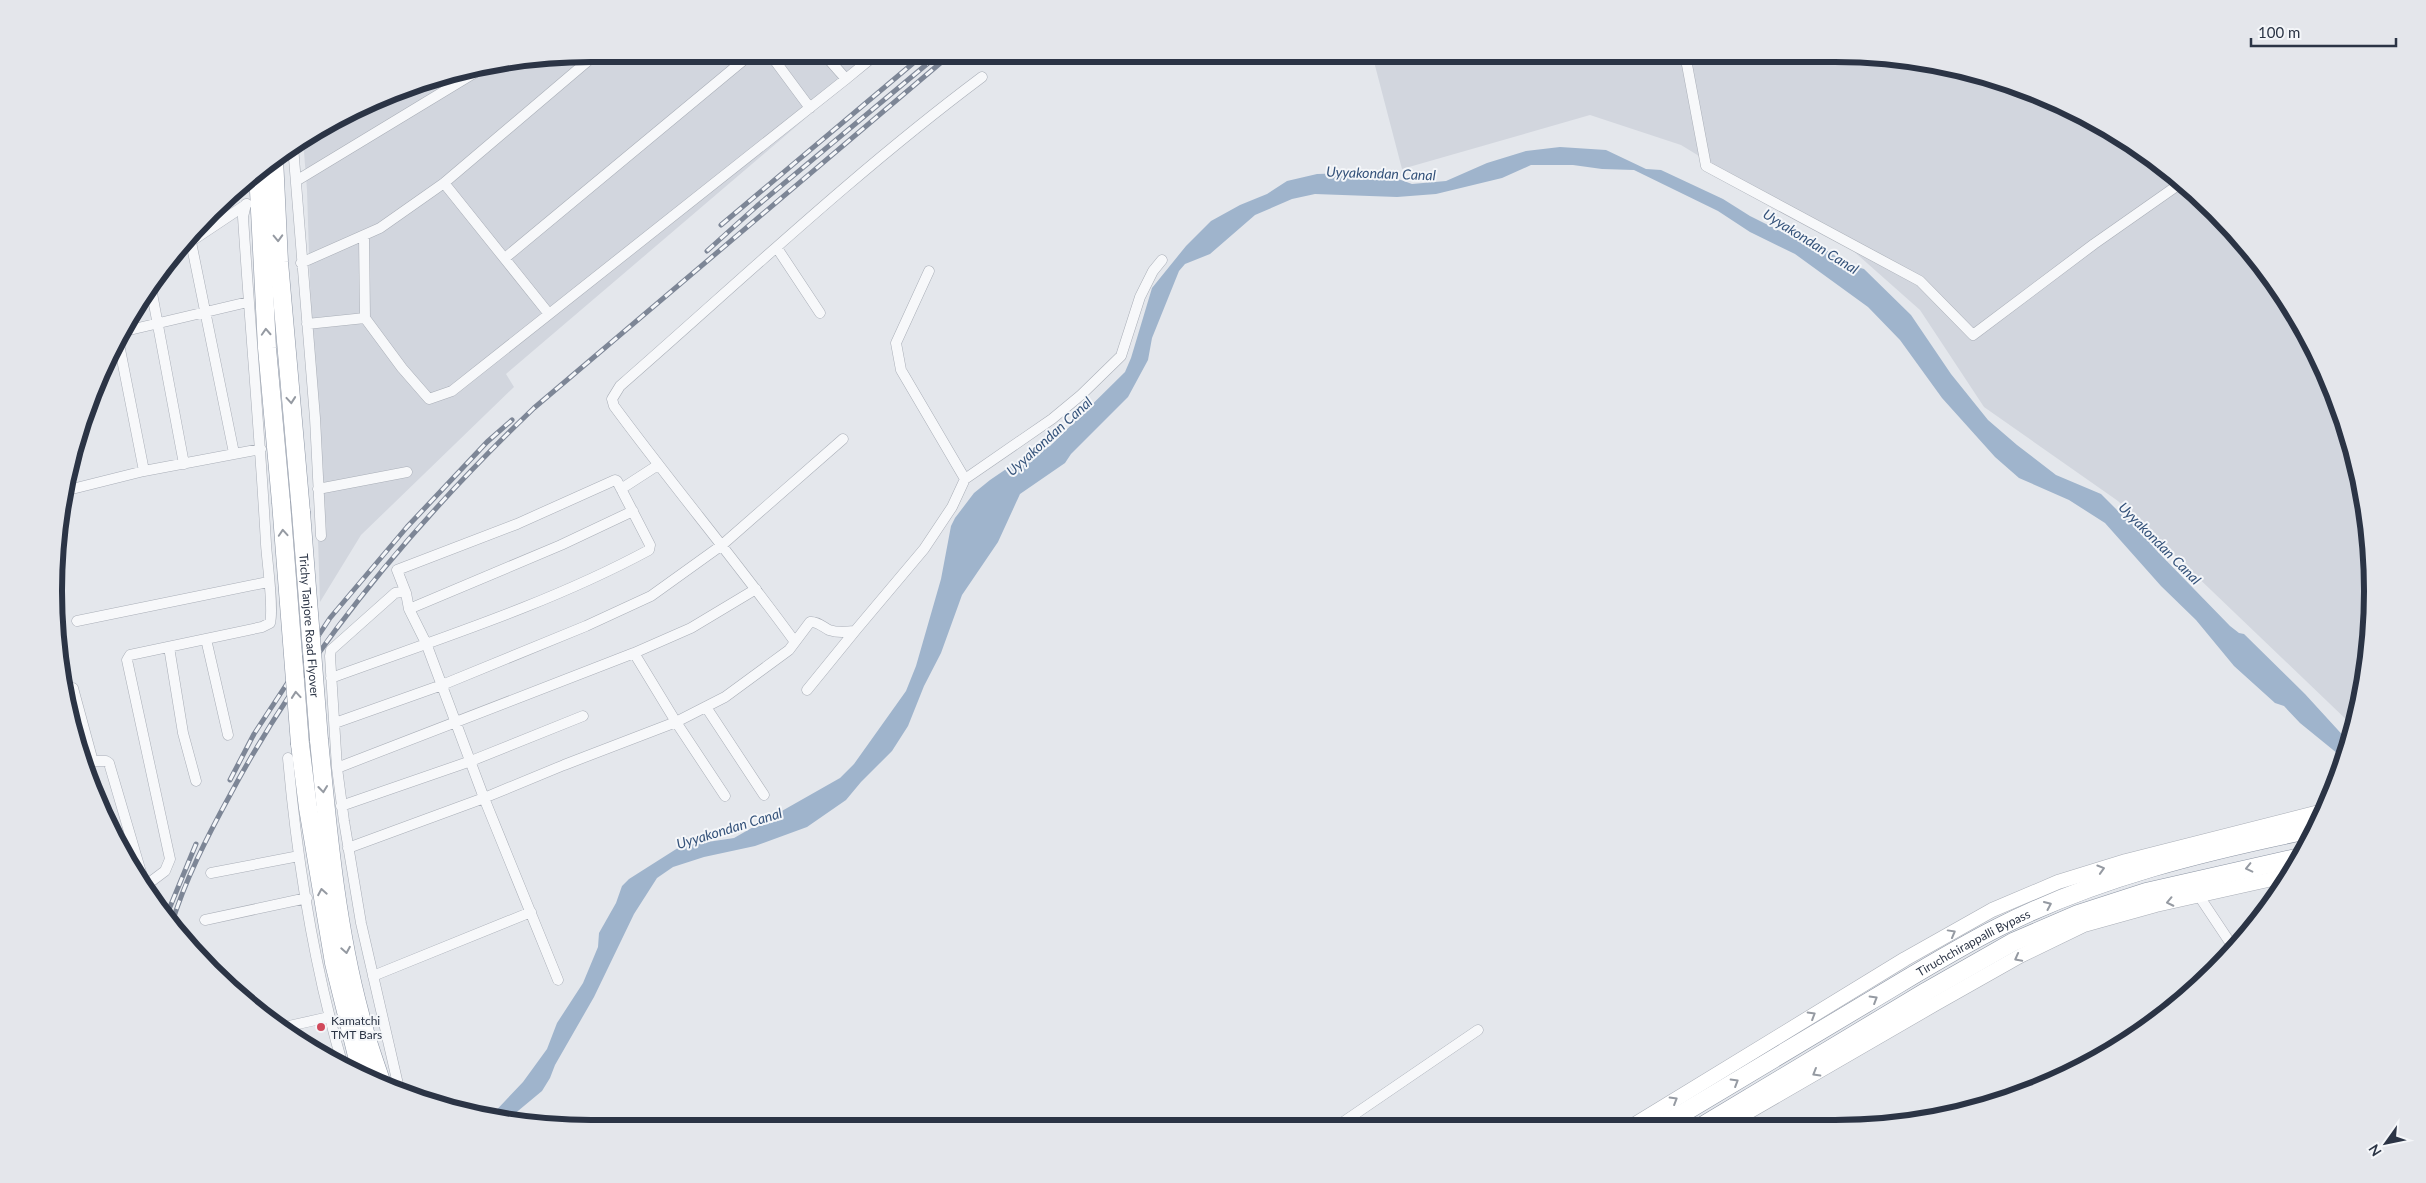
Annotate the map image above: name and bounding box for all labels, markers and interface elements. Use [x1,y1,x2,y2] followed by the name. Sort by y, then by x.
[2251,15,2396,47] scale bar
[2258,23,2300,41] text: 100 m
[1326,163,1436,183] water label: Uyyakondan Canal
[1760,205,1862,277] water label: Uyyakondan Canal
[272,234,283,242] one-way arrow
[261,327,272,335] one-way arrow
[1003,393,1095,479] water label: Uyyakondan Canal
[285,396,296,404] one-way arrow
[2115,498,2205,588] water label: Uyyakondan Canal
[278,529,289,537] one-way arrow
[297,553,323,699] street label: Trichy Tanjore Road Flyover
[291,691,302,699] one-way arrow
[318,785,329,793] one-way arrow
[674,804,784,852] water label: Uyyakondan Canal
[2244,862,2253,873] one-way arrow
[2096,864,2105,874] one-way arrow
[317,887,327,896] one-way arrow
[2165,896,2174,907] one-way arrow
[2043,901,2052,912] one-way arrow
[1913,906,2032,979] street label: Tiruchchirappalli Bypass
[1947,929,1956,939] one-way arrow
[340,945,350,954] one-way arrow
[2014,952,2023,962] one-way arrow
[1869,995,1878,1005] one-way arrow
[1807,1012,1816,1022] one-way arrow
[331,1013,382,1042] place label: Kamatchi TMT Bars
[315,1021,327,1033] marker: Kamatchi TMT Bars
[1812,1066,1821,1076] one-way arrow
[1729,1079,1738,1089] one-way arrow
[1668,1097,1677,1107] one-way arrow
[2361,1118,2411,1168] north arrow
[2365,1141,2385,1160] text: N

